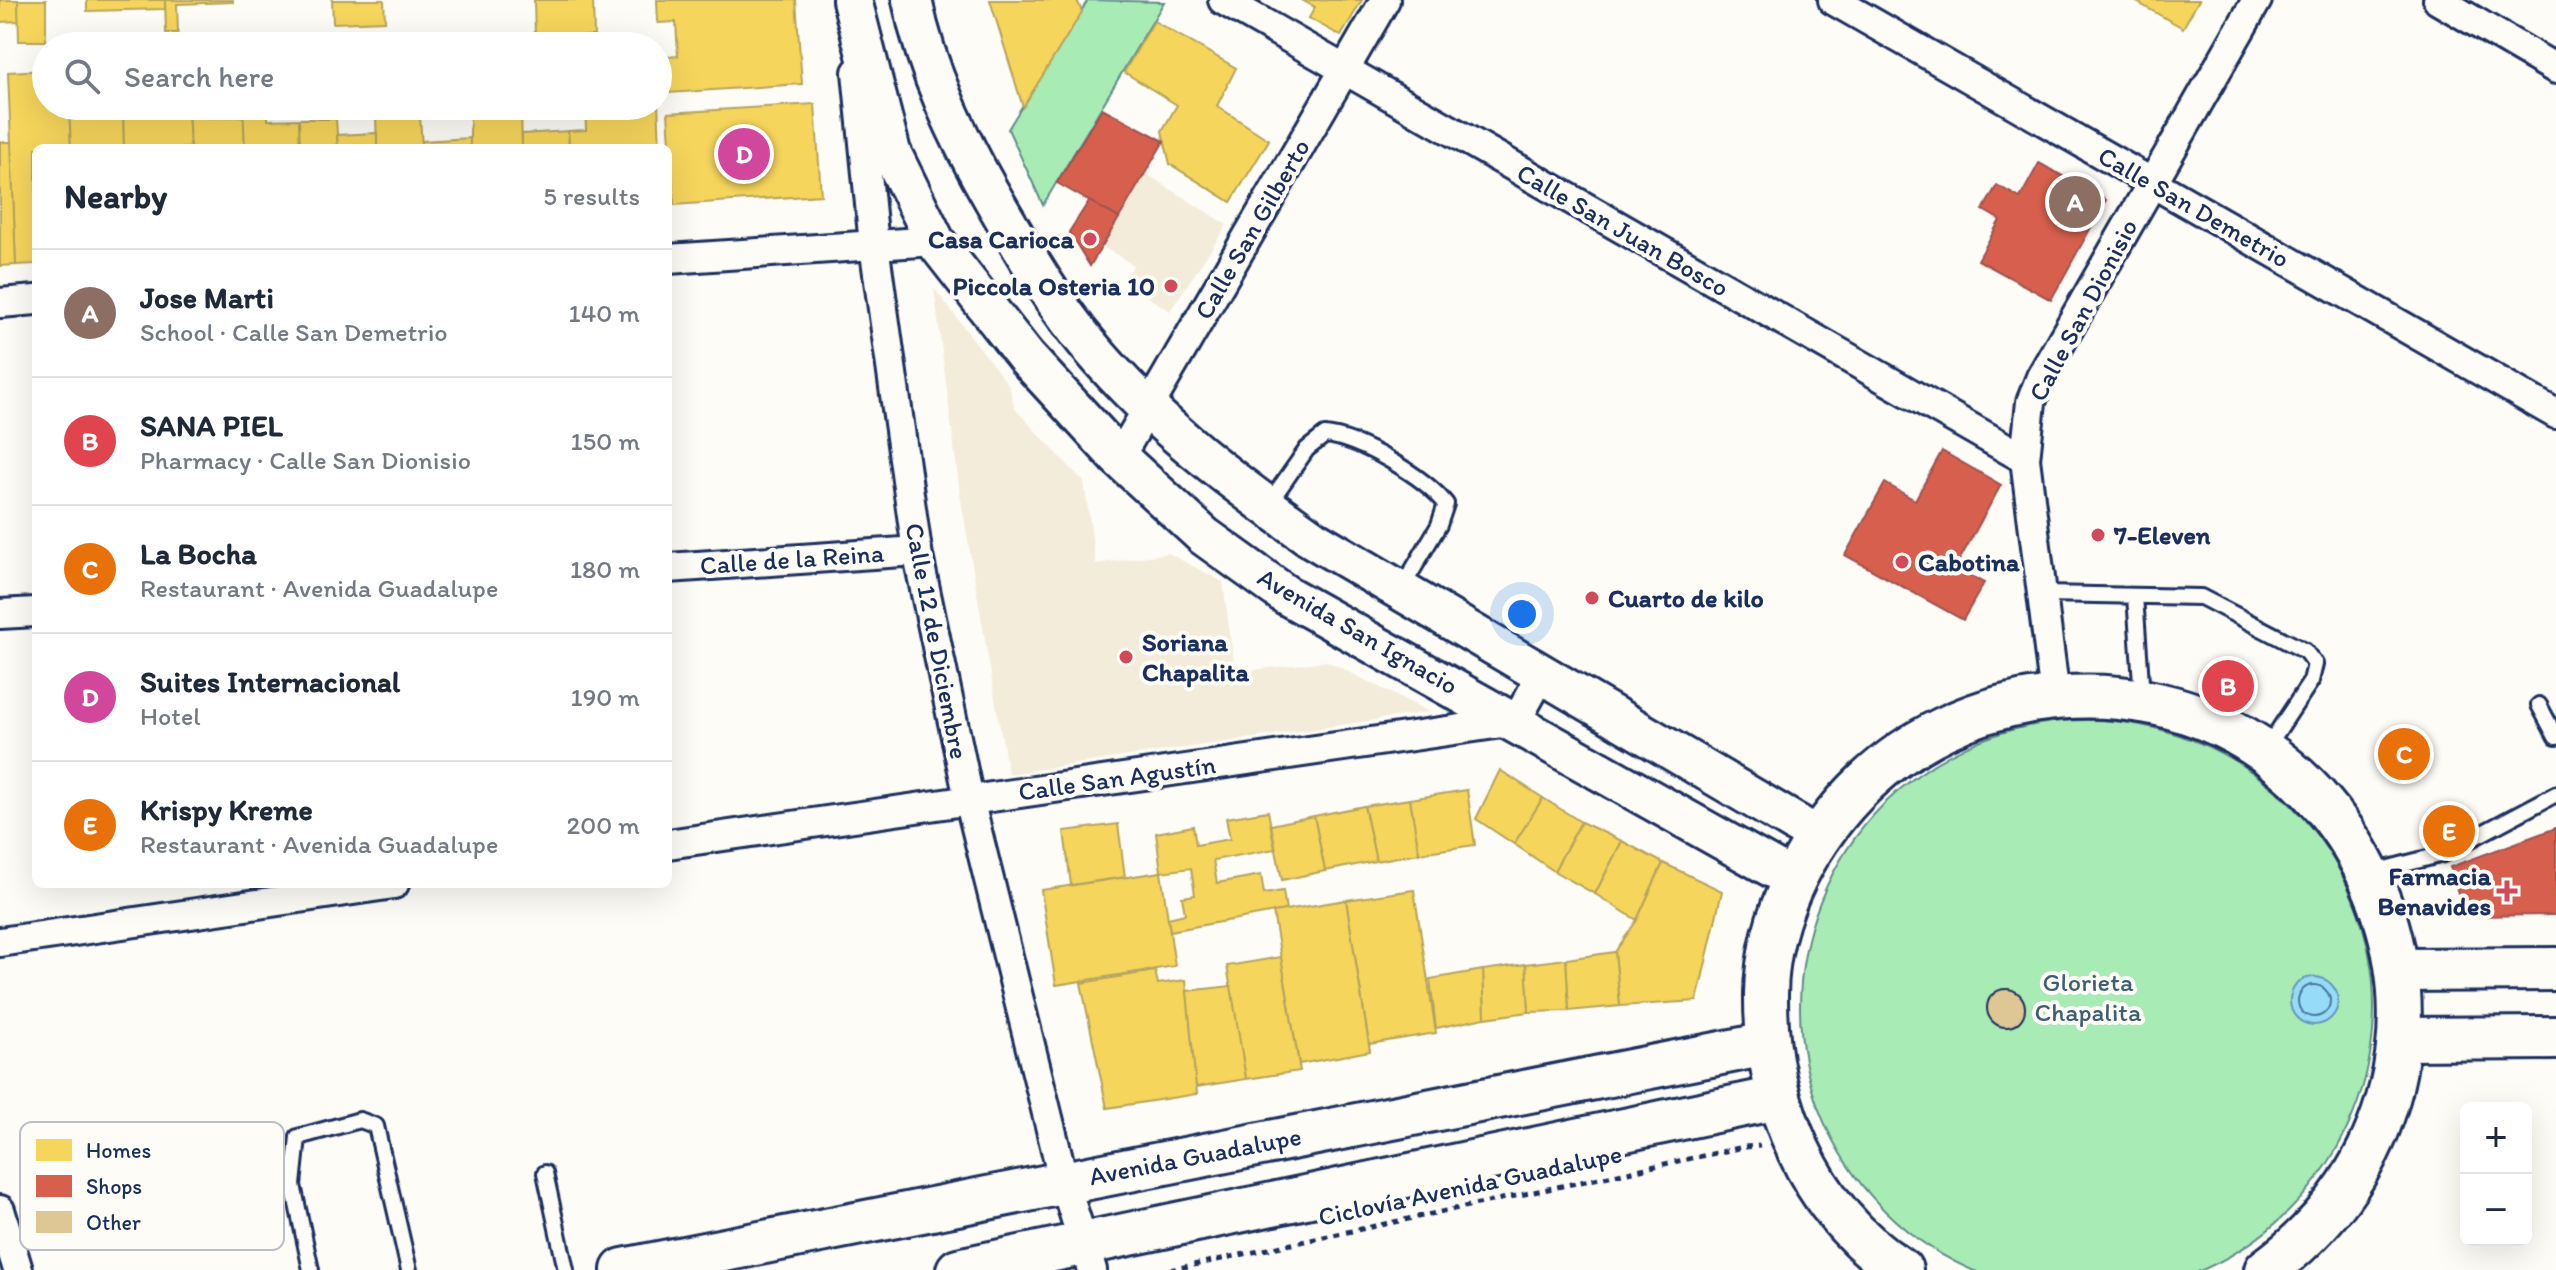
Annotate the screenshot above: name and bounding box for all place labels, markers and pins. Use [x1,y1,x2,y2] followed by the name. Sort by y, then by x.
[718,124,770,184] pin: D
[2049,172,2101,232] pin: A
[928,223,1075,255] place label: Casa Carioca
[1081,230,1099,248] marker: Casa Carioca
[953,270,1155,302] place label: Piccola Osteria 10
[1162,277,1180,295] marker: Piccola Osteria 10
[2113,519,2211,551] place label: 7-Eleven
[2089,526,2107,544] marker: 7-Eleven
[1918,546,2020,578] place label: Cabotina
[1893,553,1911,571] marker: Cabotina
[1608,582,1764,614] place label: Cuarto de kilo
[1583,589,1601,607] marker: Cuarto de kilo
[1142,626,1250,688] place label: Soriana Chapalita
[1117,648,1135,666] marker: Soriana Chapalita
[2202,656,2254,716] pin: B
[2378,724,2430,784] pin: C
[2423,801,2475,861] pin: E
[2378,860,2491,922] place label: Farmacia Benavides
[2498,882,2516,900] marker: Farmacia Benavides

